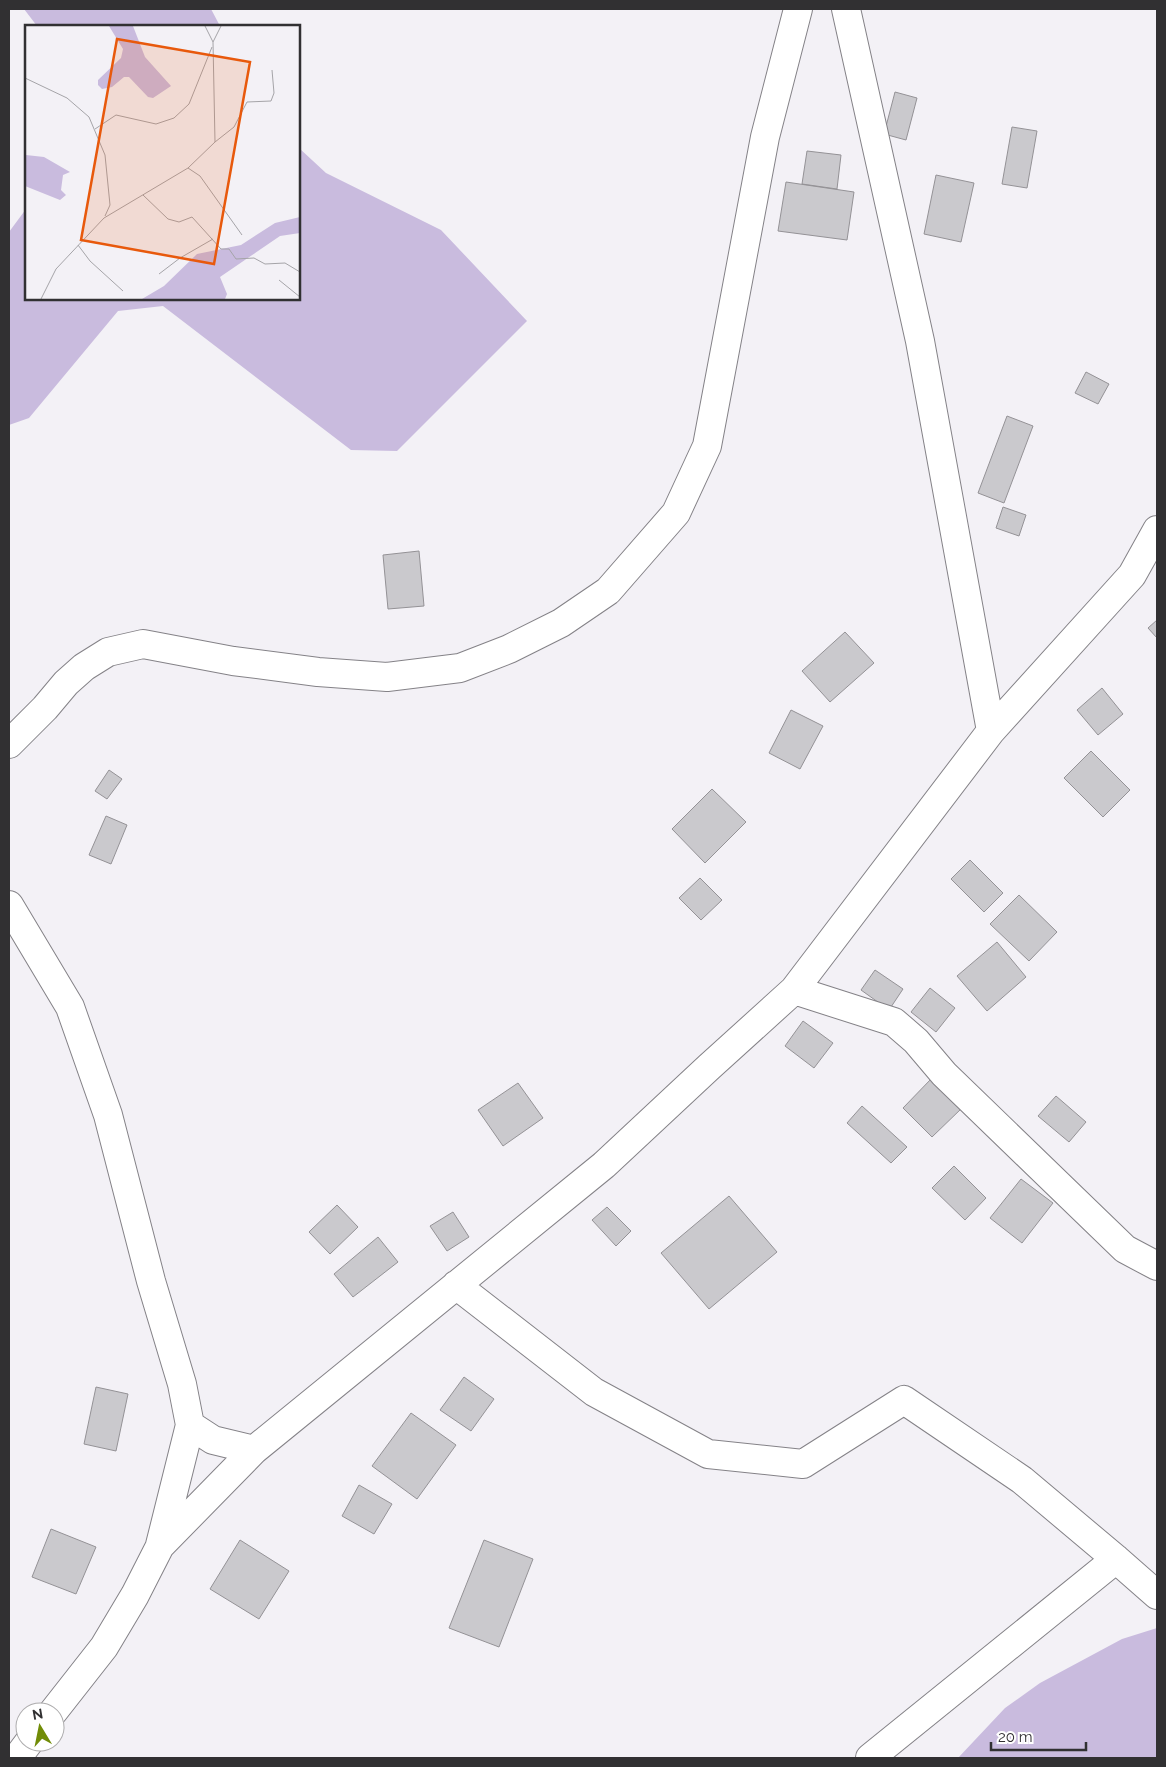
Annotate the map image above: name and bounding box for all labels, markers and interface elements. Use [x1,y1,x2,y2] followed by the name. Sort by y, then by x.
[25,25,300,300] inset map
[15,1702,65,1752] north arrow
[31,1705,44,1723] text: N
[991,1720,1086,1752] scale bar
[998,1728,1033,1746] text: 20 m

